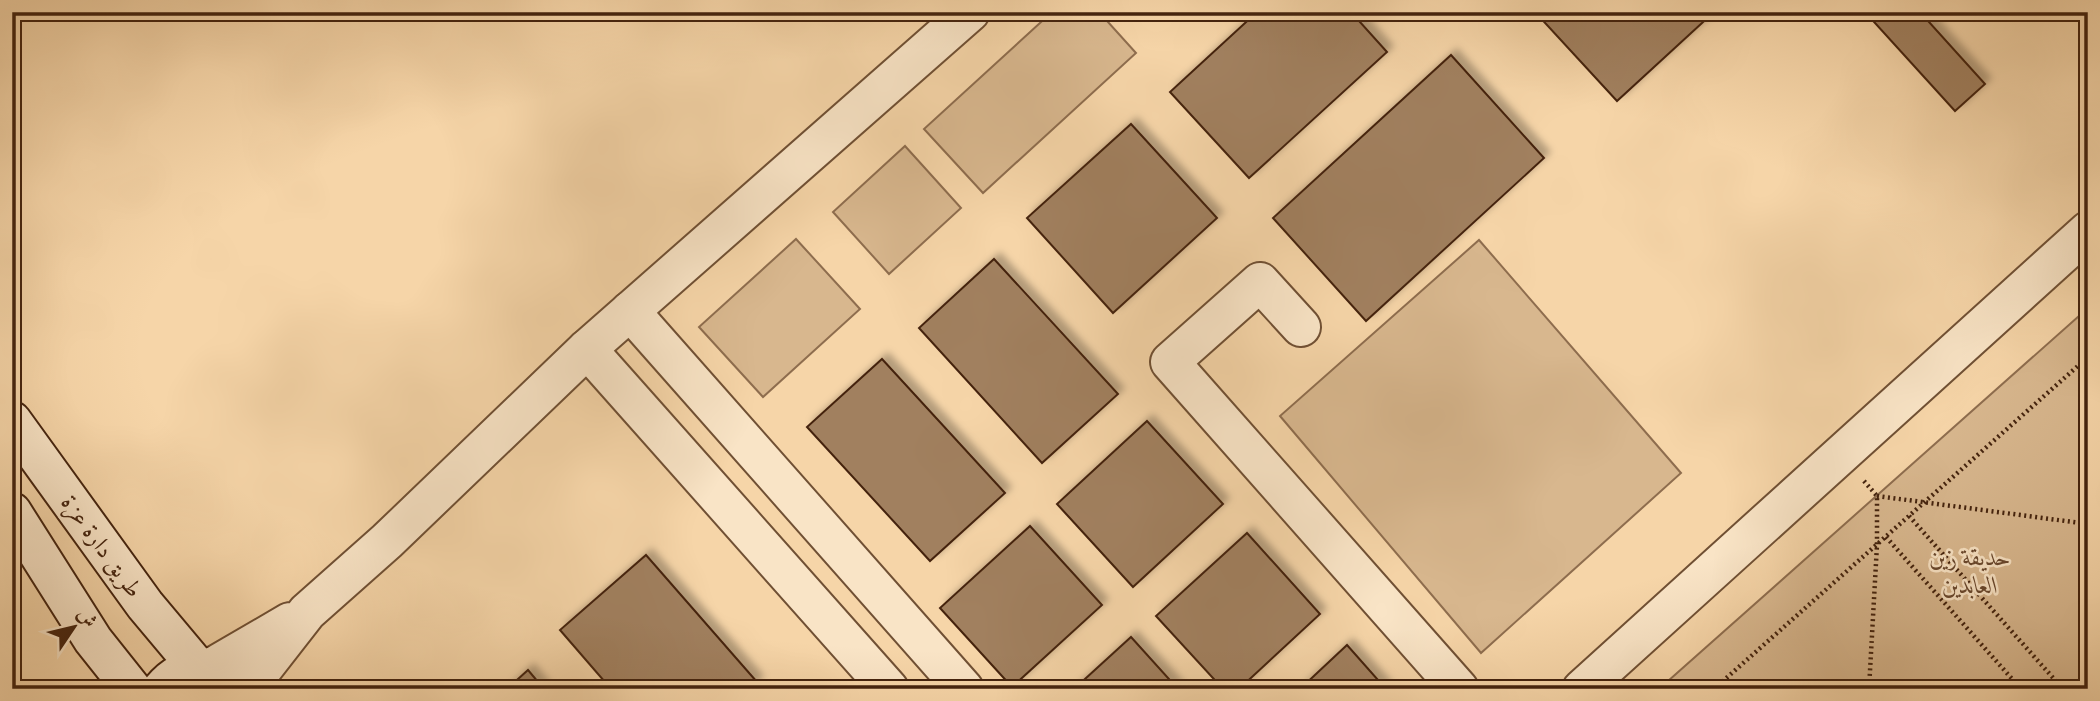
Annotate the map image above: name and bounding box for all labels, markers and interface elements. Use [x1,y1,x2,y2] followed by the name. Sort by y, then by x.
[51,489,149,606] street label: طريق دارة عزة
[1929,542,2011,604] park label: حديقة زين العابدين
[38,592,108,662] north arrow
[69,603,102,634] text: ش

